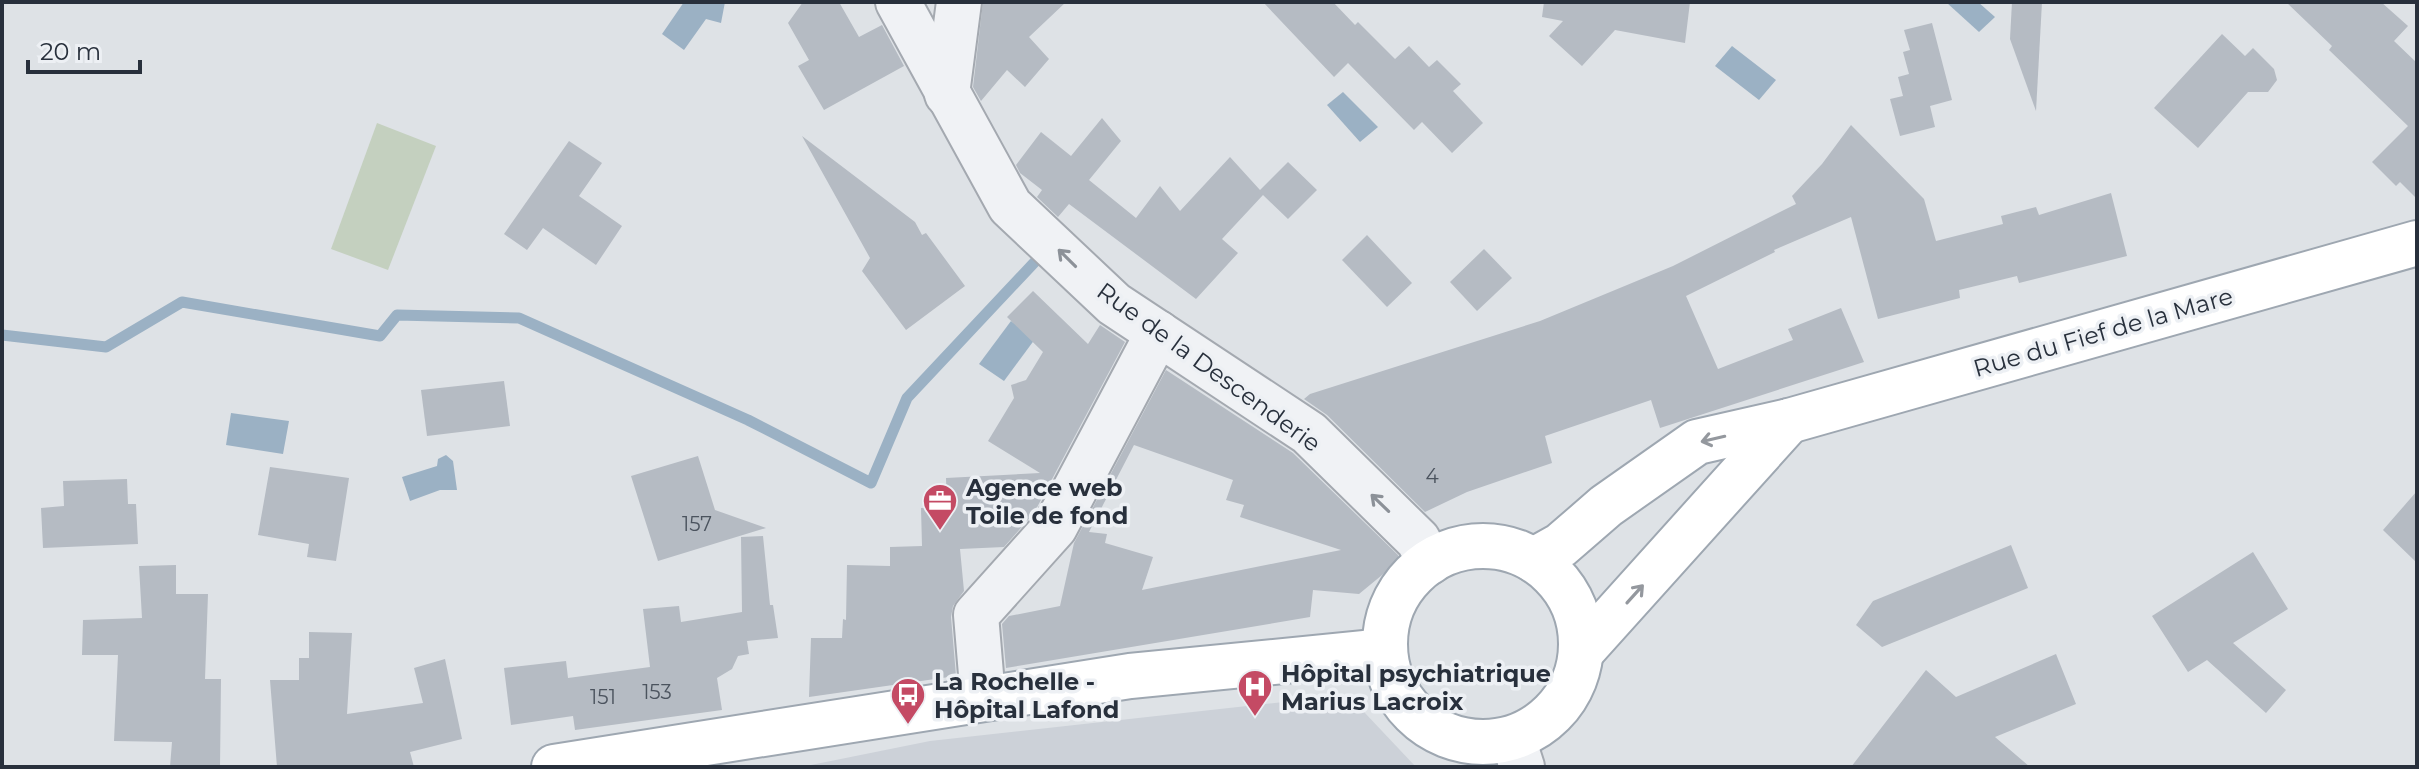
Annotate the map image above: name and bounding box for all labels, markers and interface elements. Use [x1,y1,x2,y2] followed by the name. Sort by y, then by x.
[28,24,140,74] scale bar
[40,37,101,66] text: 20 m
[1058,249,1077,268] one-way arrow
[1091,276,1327,458] street label: Rue de la Descenderie
[1970,281,2236,383] street label: Rue du Fief de la Mare
[1701,432,1727,447] one-way arrow
[1425,464,1439,488] house number: 4
[965,473,1128,530] place label: Agence web Toile de fond
[921,482,959,532] office icon: Agence web Toile de fond
[1371,494,1390,513] one-way arrow
[682,512,712,536] house number: 157
[1626,584,1644,604] one-way arrow
[1281,659,1551,716] place label: Hôpital psychiatrique Marius Lacroix
[934,667,1119,724] place label: La Rochelle - Hôpital Lafond
[1236,668,1274,718] hospital icon: Hôpital psychiatrique Marius Lacroix
[889,676,927,726] bus stop icon: La Rochelle - Hôpital Lafond
[642,680,672,704] house number: 153
[590,685,616,709] house number: 151

